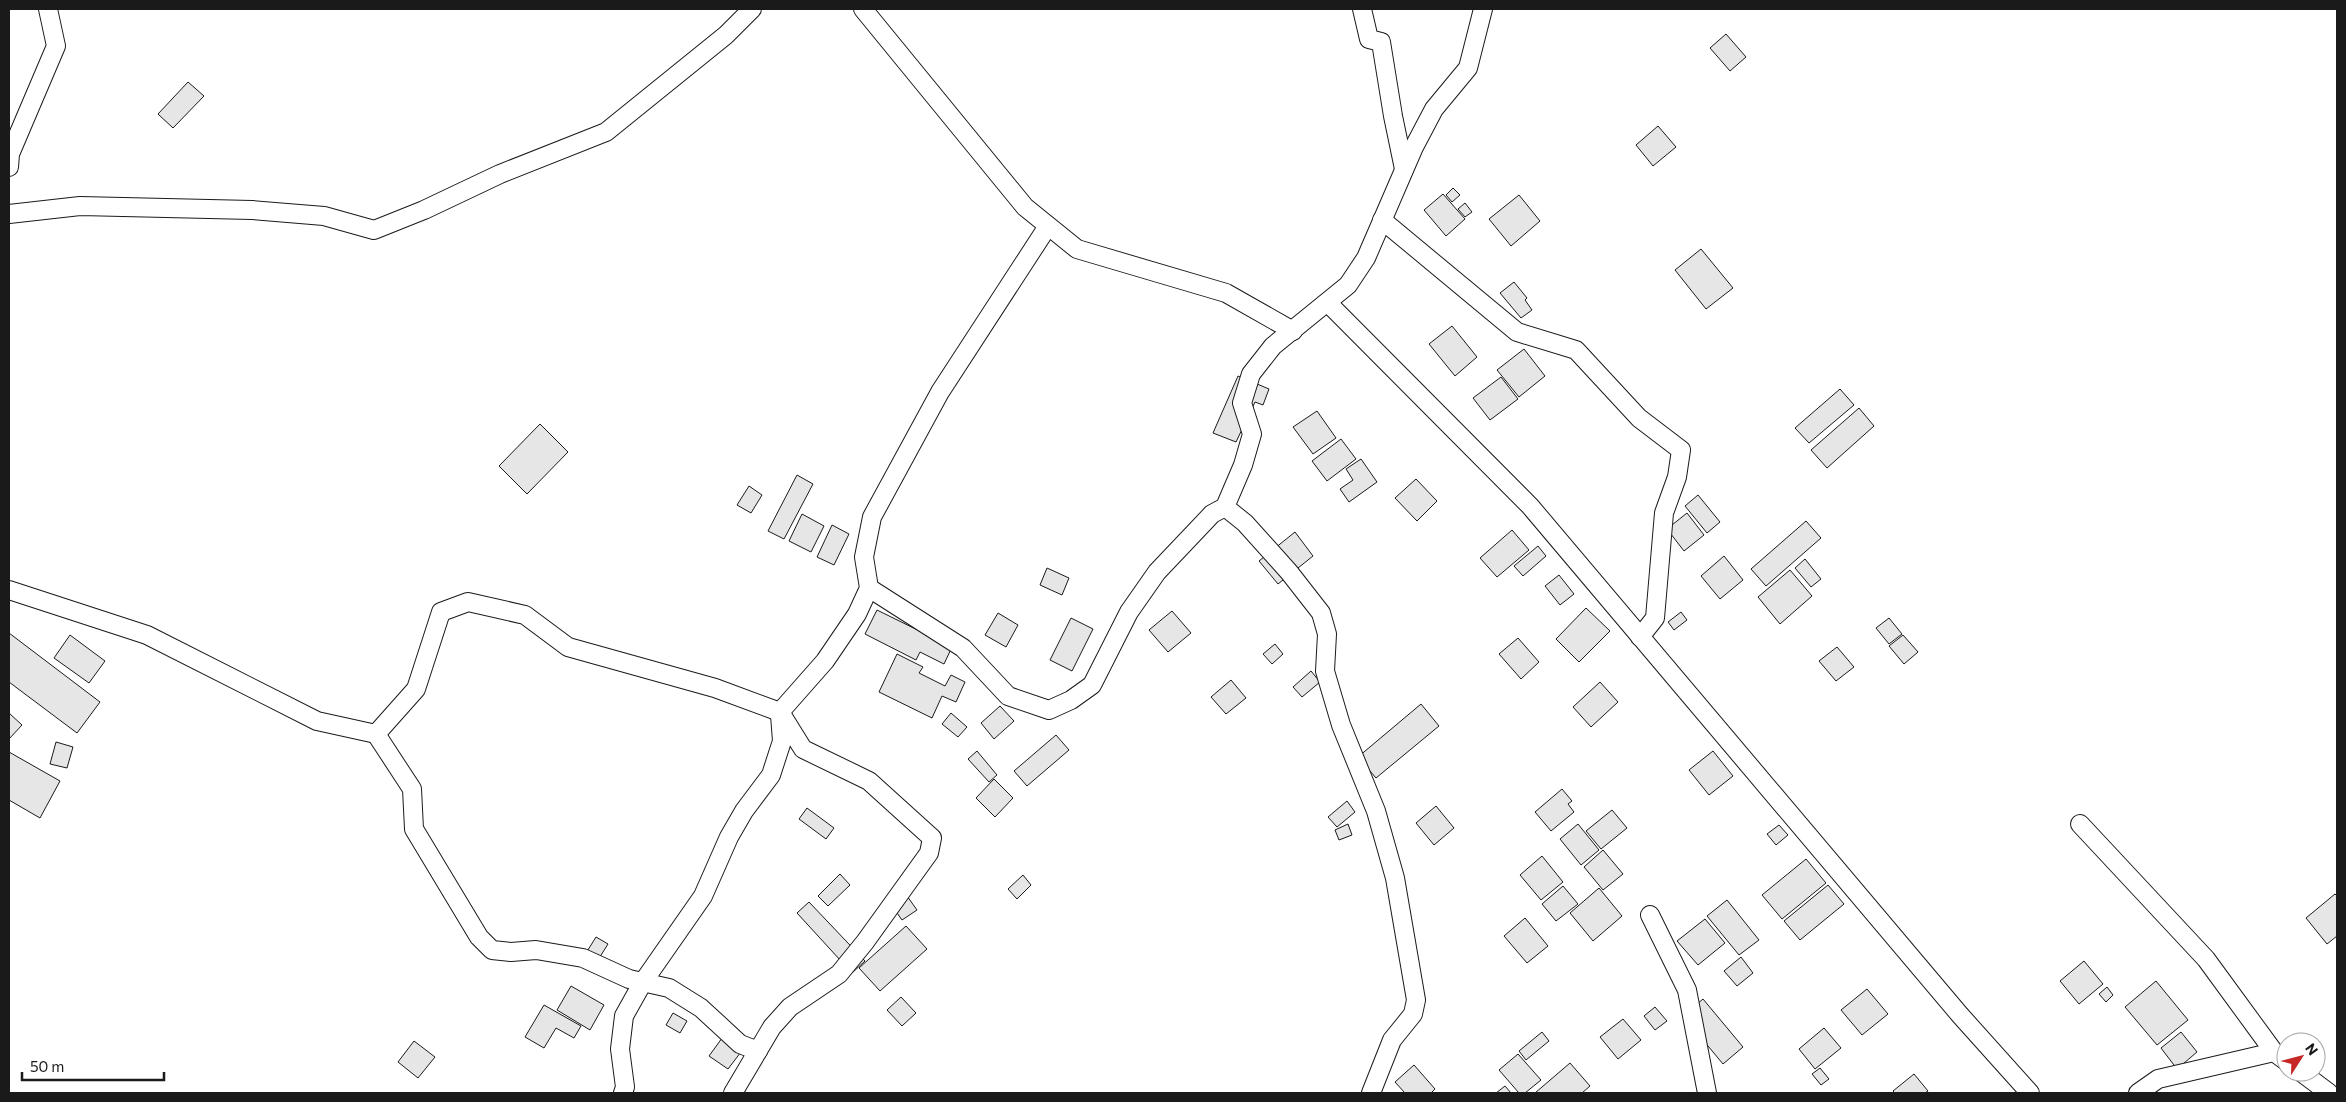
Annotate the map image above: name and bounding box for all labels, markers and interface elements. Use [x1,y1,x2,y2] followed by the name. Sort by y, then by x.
[2276,1032,2326,1082] north arrow
[2302,1040,2322,1058] text: N
[22,1050,165,1082] scale bar
[30,1057,64,1075] text: 50 m

